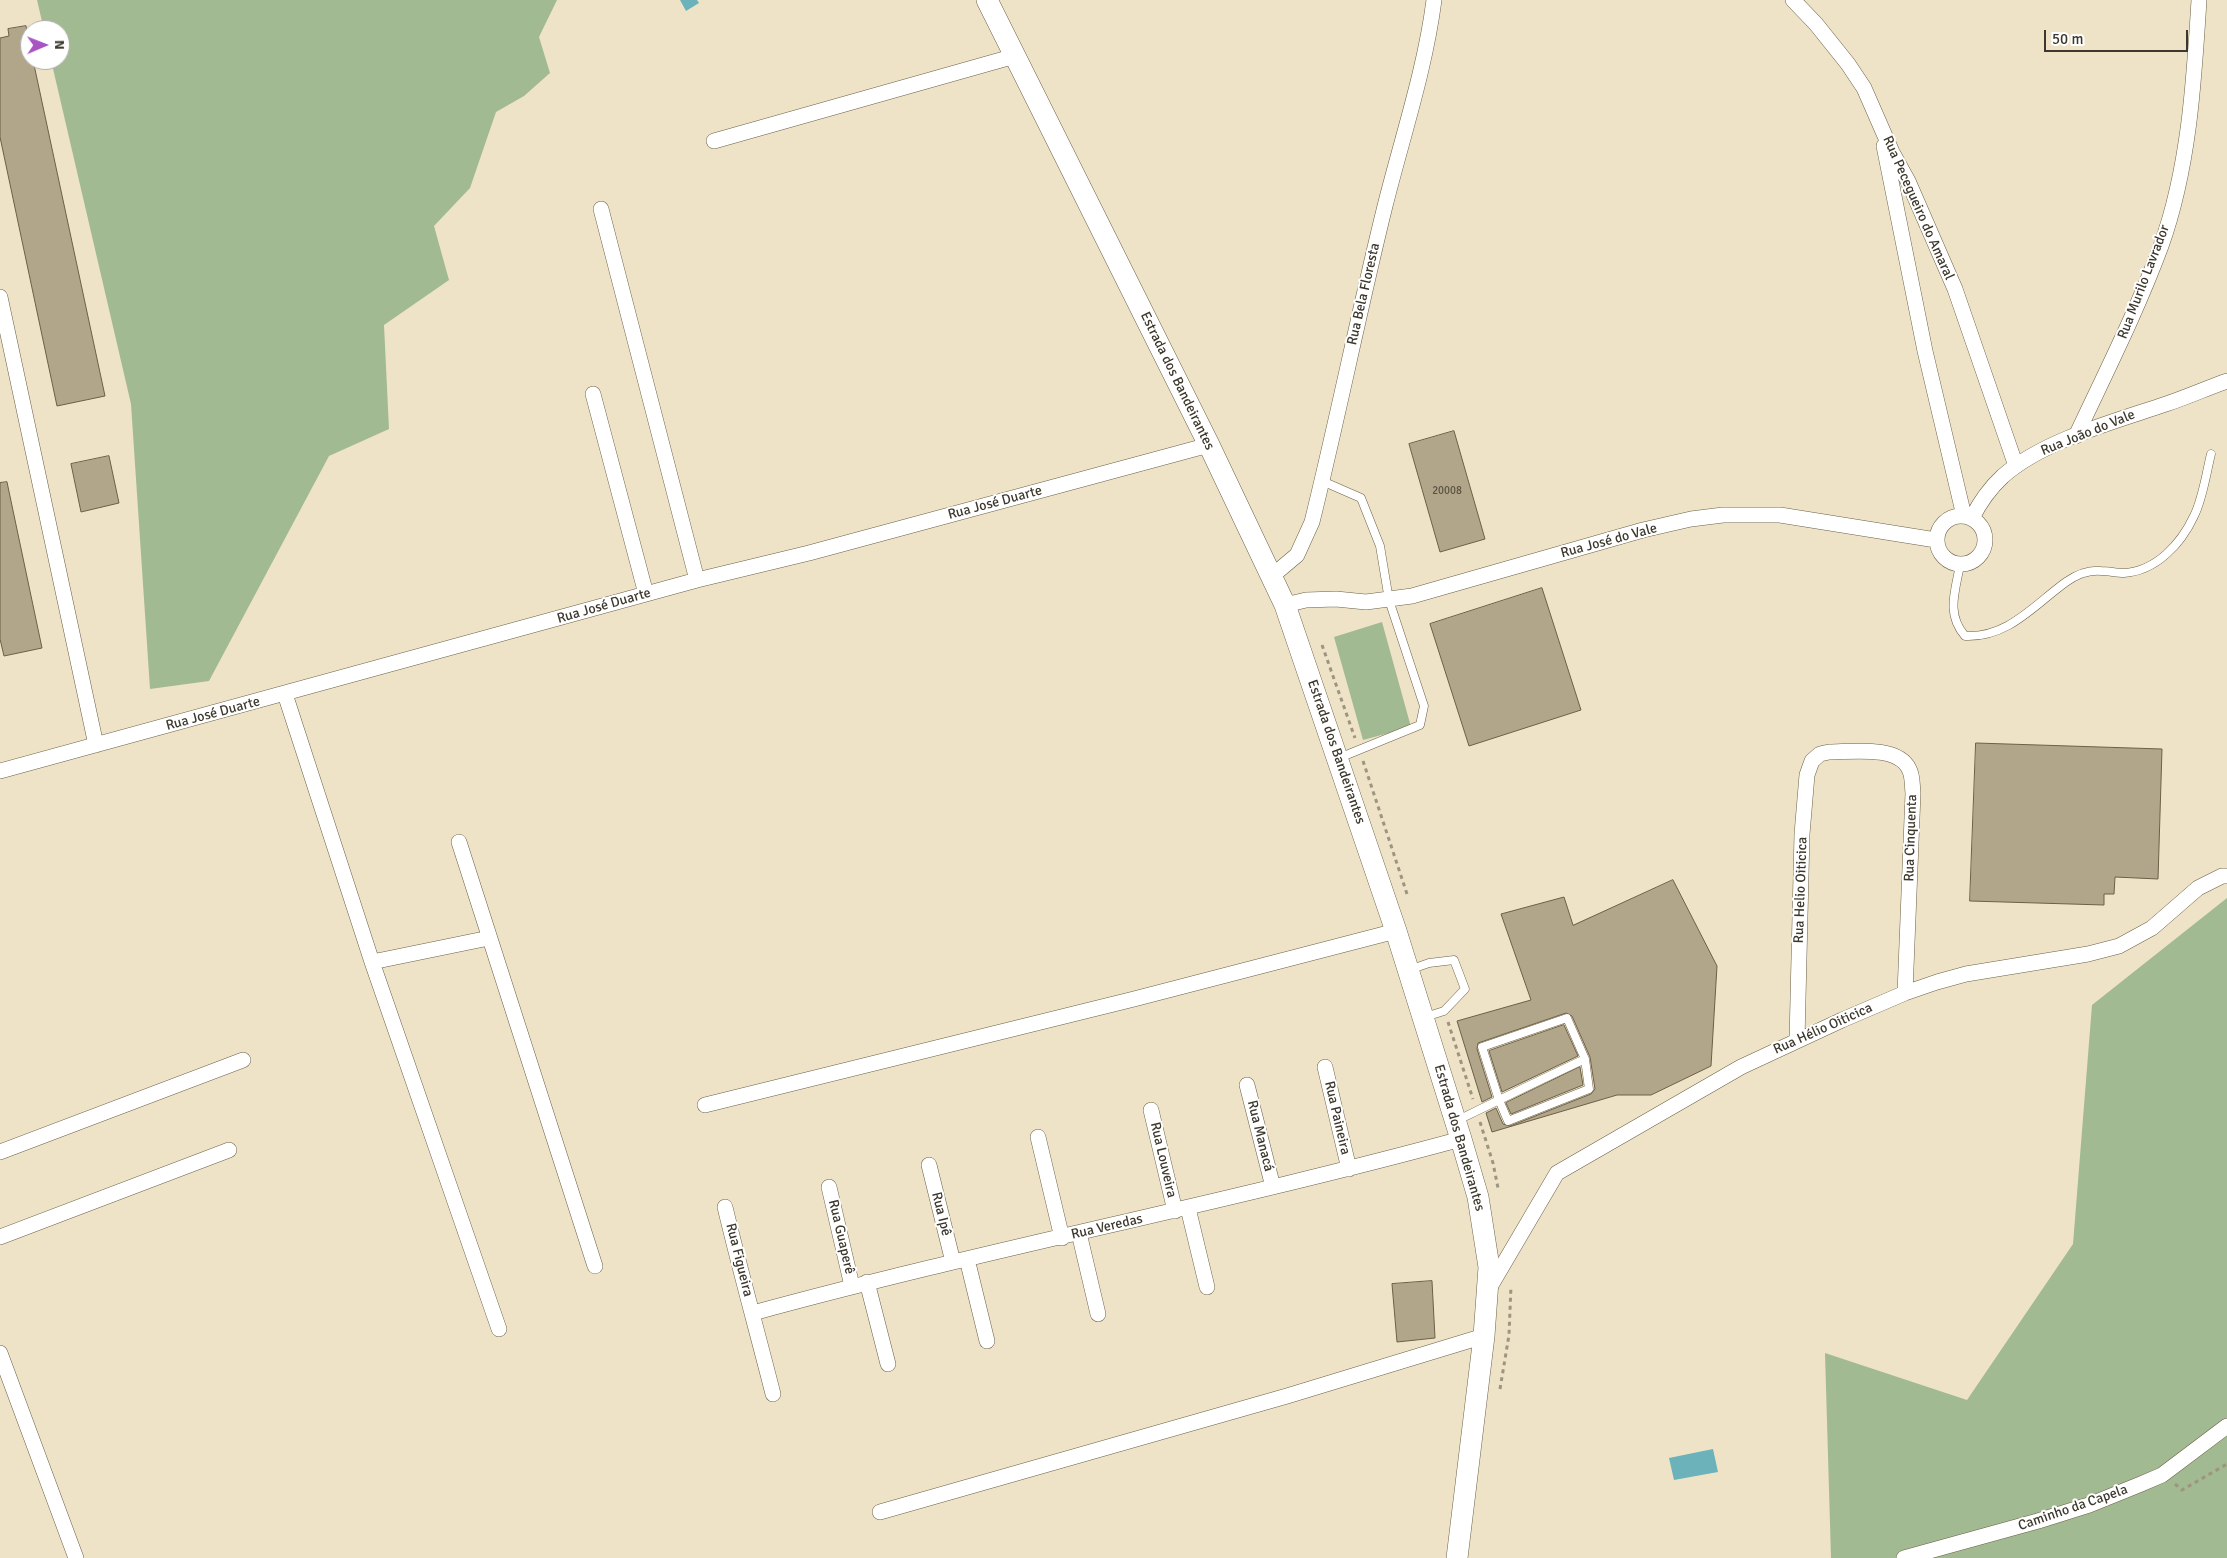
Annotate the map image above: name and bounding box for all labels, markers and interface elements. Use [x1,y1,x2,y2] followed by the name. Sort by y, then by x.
[20,20,70,70] north arrow
[2047,20,2191,52] scale bar
[2052,30,2083,48] text: 50 m
[51,40,68,50] text: N
[1879,133,1957,283] street label: Rua Pecegueiro do Amaral
[2115,223,2173,341] street label: Rua Murilo Lavrador
[1344,241,1384,347] street label: Rua Bela Floresta
[1136,309,1218,453] street label: Estrada dos Bandeirantes
[2038,406,2138,460] street label: Rua João do Vale
[946,482,1044,524] street label: Rua José Duarte
[1432,484,1462,498] house number: 20008
[1559,520,1659,562] street label: Rua José do Vale
[555,585,653,627] street label: Rua José Duarte
[1303,678,1369,826] street label: Estrada dos Bandeirantes
[164,693,262,735] street label: Rua José Duarte
[1901,794,1921,882] street label: Rua Cinquenta
[1791,836,1811,944] street label: Rua Helio Oiticica
[1771,1000,1875,1058] street label: Rua Hélio Oiticica
[1430,1063,1488,1213] street label: Estrada dos Bandeirantes
[1320,1080,1354,1156] street label: Rua Paineira
[1243,1099,1277,1173] street label: Rua Manacá
[1146,1121,1180,1199] street label: Rua Louveira
[927,1190,955,1238] street label: Rua Ipê
[824,1198,858,1276] street label: Rua Guaperê
[1070,1211,1144,1243] street label: Rua Veredas
[722,1222,756,1298] street label: Rua Figueira
[2016,1481,2130,1535] street label: Caminho da Capela

